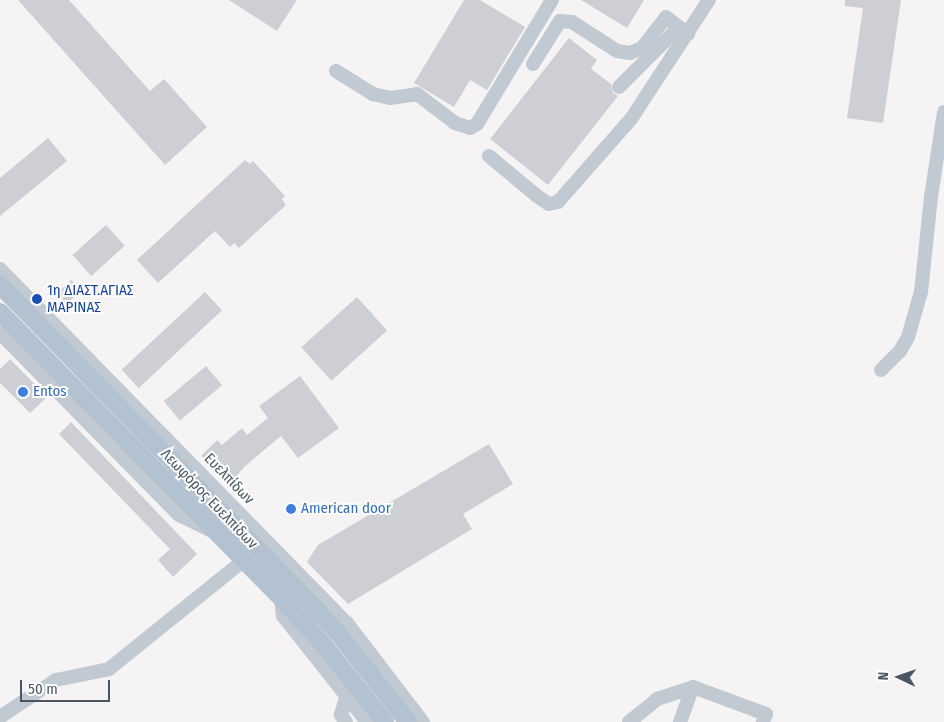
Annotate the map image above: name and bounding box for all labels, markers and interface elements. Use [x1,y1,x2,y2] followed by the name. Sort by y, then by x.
[47,281,134,316] place label: 1η ΔΙΑΣΤ.ΑΓΙΑΣ ΜΑΡΙΝΑΣ
[31,293,43,305] marker: 1η ΔΙΑΣΤ.ΑΓΙΑΣ ΜΑΡΙΝΑΣ
[33,383,67,401] place label: Entos
[17,386,29,398] marker: Entos
[157,445,261,553] street label: Λεωφόρος Ευελπίδων
[200,450,258,508] street label: Ευελπίδων
[301,500,391,518] place label: American door
[285,503,297,515] marker: American door
[874,652,924,702] north arrow
[22,670,112,702] scale bar
[875,672,892,681] text: N
[28,680,58,698] text: 50 m

